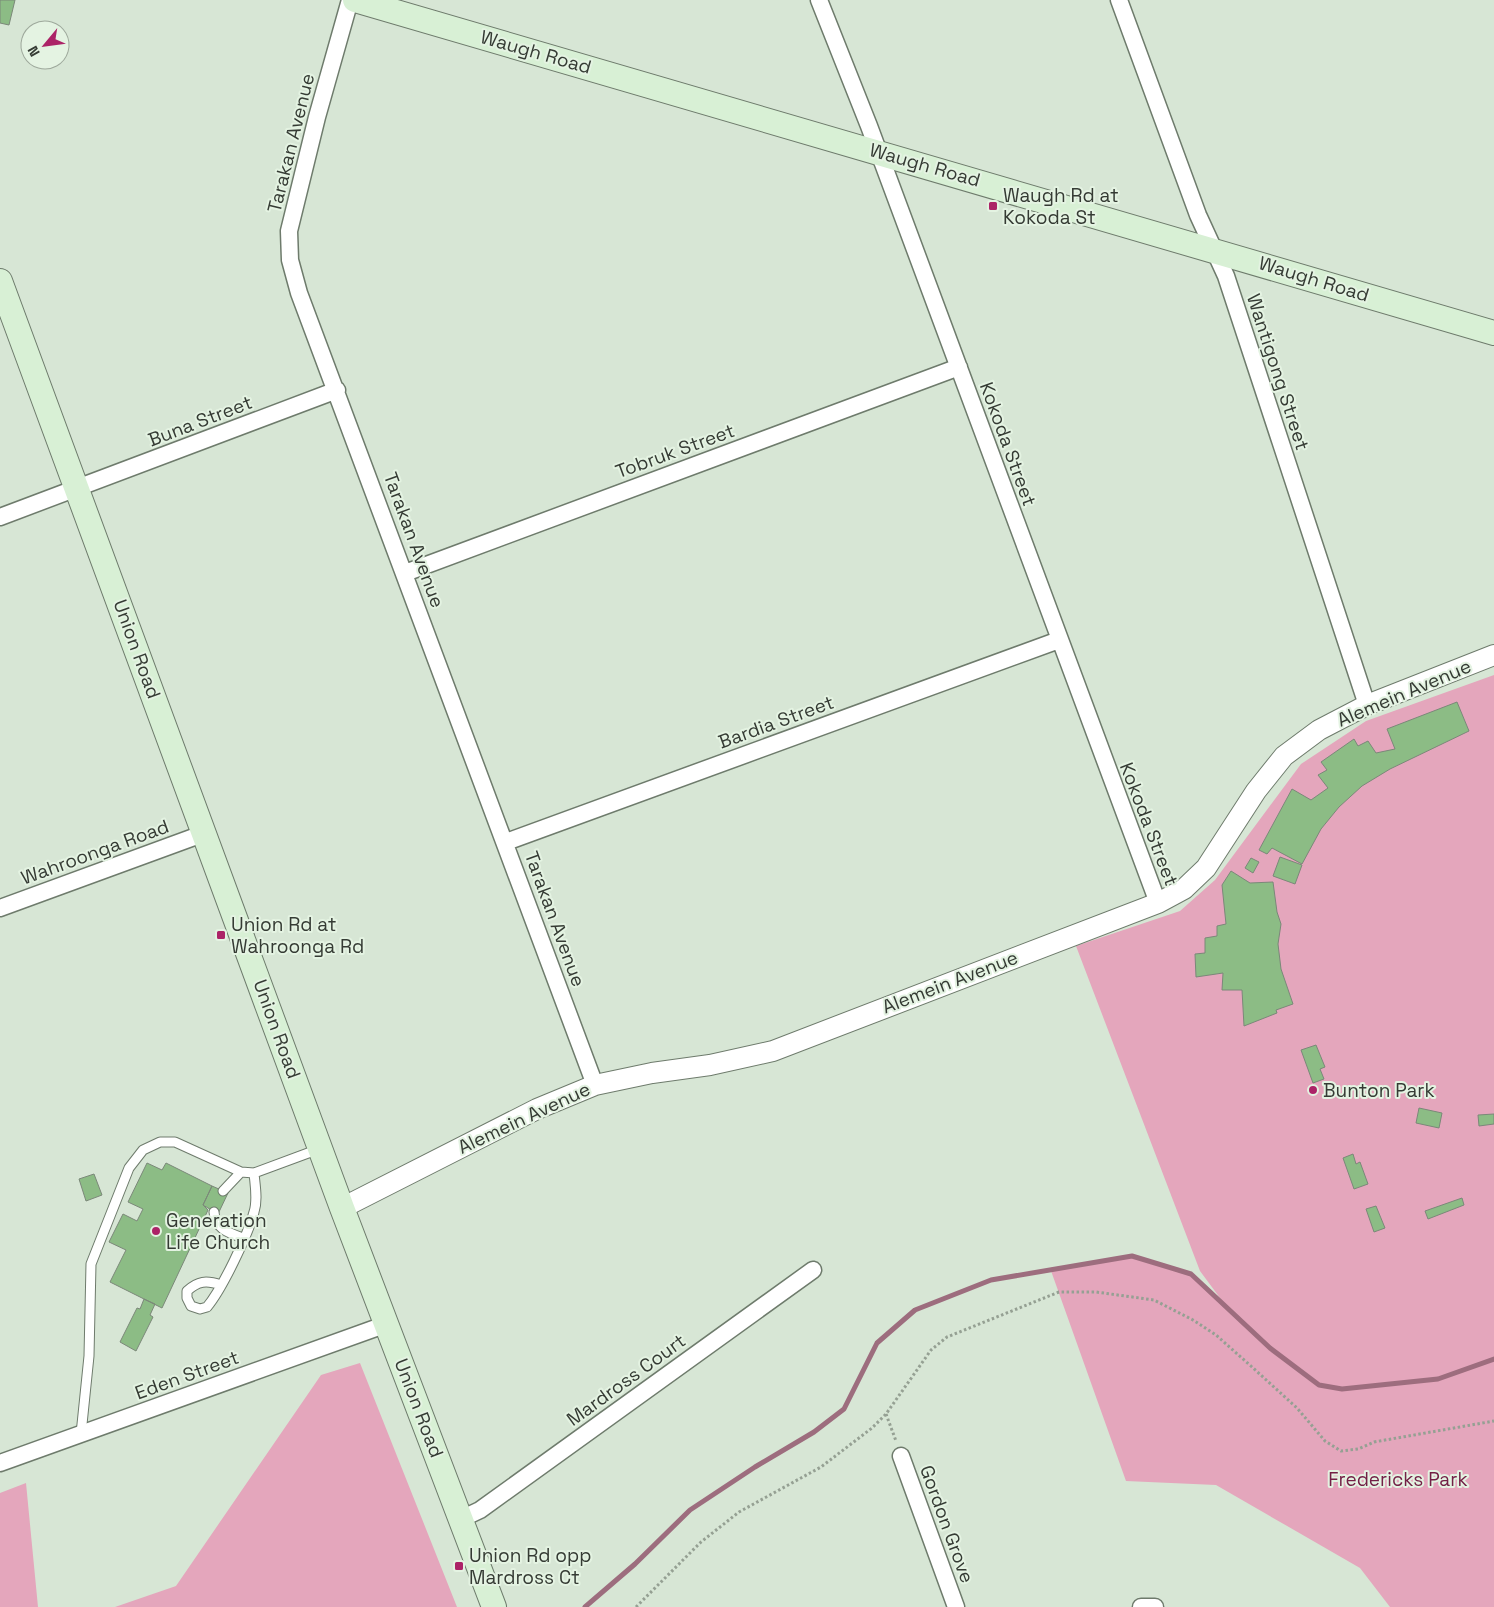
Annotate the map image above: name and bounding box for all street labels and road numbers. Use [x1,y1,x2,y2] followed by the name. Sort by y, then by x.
[478,24,594,80] street label: Waugh Road
[262,71,320,215] street label: Tarakan Avenue
[867,137,983,193] street label: Waugh Road
[1256,250,1372,308] street label: Waugh Road
[1241,291,1315,453] street label: Wantigong Street
[974,378,1042,510] street label: Kokoda Street
[144,390,256,452] street label: Buna Street
[612,418,738,484] street label: Tobruk Street
[378,469,450,611] street label: Tarakan Avenue
[107,596,167,702] street label: Union Road
[1333,653,1475,733] street label: Alemein Avenue
[715,690,837,754] street label: Bardia Street
[1114,759,1184,889] street label: Kokoda Street
[18,814,172,890] street label: Wahroonga Road
[519,848,591,990] street label: Tarakan Avenue
[879,945,1021,1019] street label: Alemein Avenue
[247,976,307,1082] street label: Union Road
[454,1076,594,1160] street label: Alemein Avenue
[561,1328,691,1432] street label: Mardross Court
[132,1345,242,1405] street label: Eden Street
[389,1355,449,1461] street label: Union Road
[914,1462,980,1586] street label: Gordon Grove

